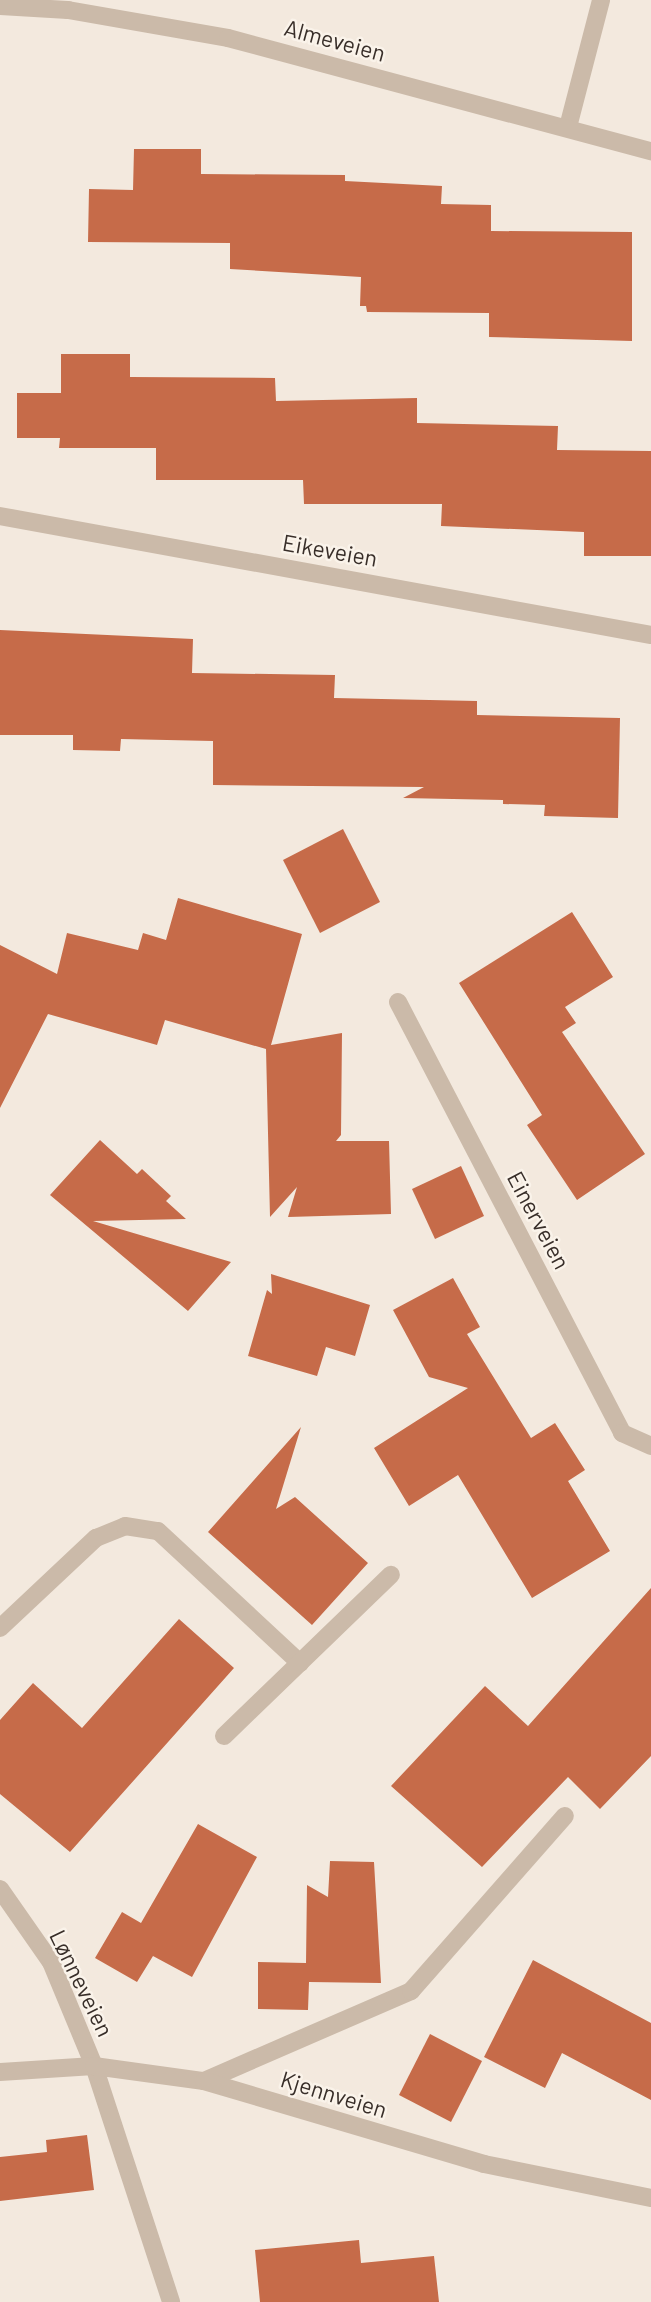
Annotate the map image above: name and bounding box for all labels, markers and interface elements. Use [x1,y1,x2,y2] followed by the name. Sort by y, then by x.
[281,13,389,67] street label: Almeveien
[280,528,380,572] street label: Eikeveien
[502,1166,576,1274] street label: Einerveien
[44,1925,120,2041] street label: Lønneveien
[277,2065,391,2123] street label: Kjennveien

